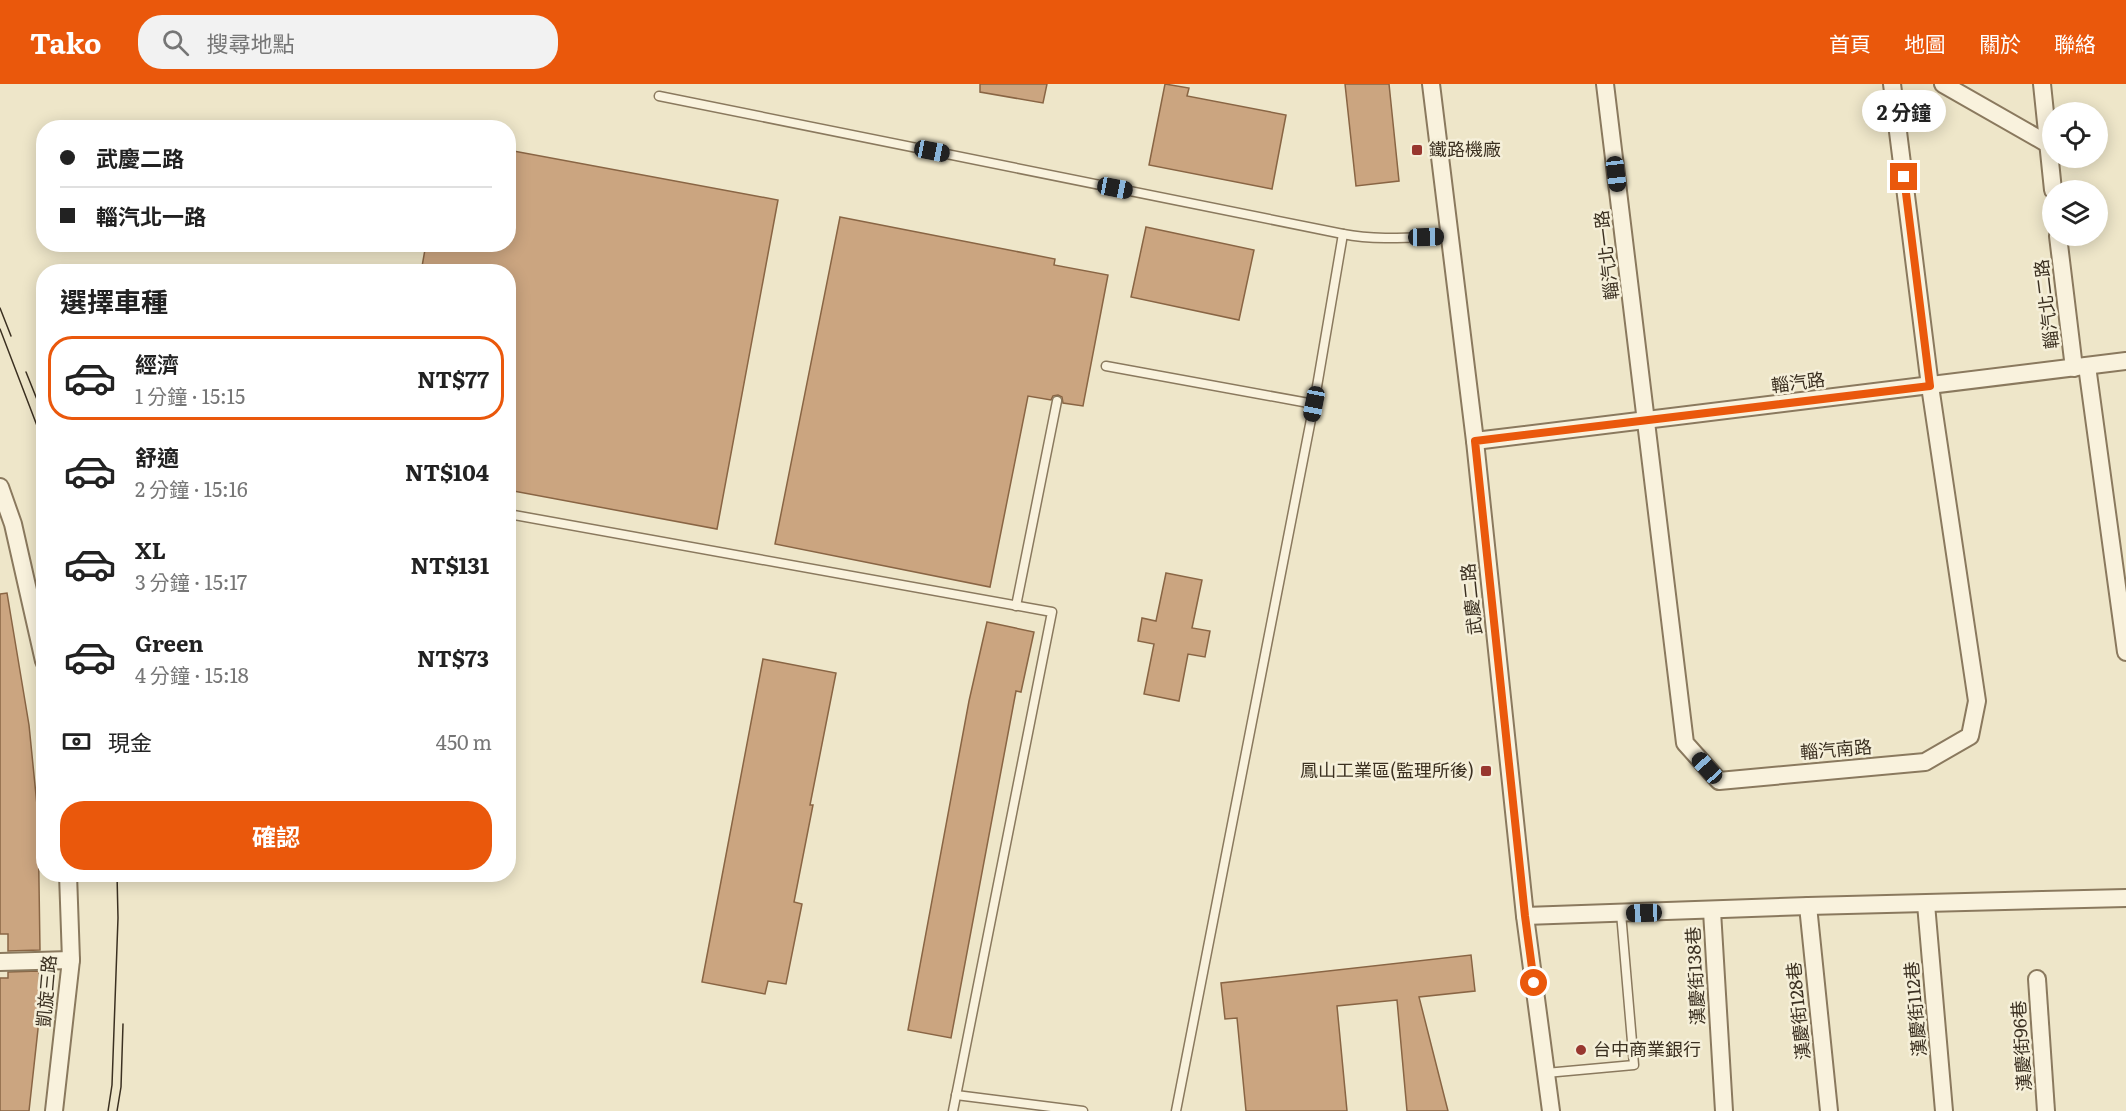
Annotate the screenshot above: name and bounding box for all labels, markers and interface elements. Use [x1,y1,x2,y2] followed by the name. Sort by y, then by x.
[138,15,558,69] search box
[30,21,102,63] text: Tako
[159,26,192,59] icon: search
[207,26,295,59] text: 搜尋地點
[1829,27,1871,58] text: 首頁
[1904,27,1946,58] text: 地圖
[1979,27,2021,58] text: 關於
[2054,27,2096,58] text: 聯絡
[1862,90,1946,132] callout: 2 分鐘
[1877,96,1931,126] text: 2 分鐘
[2042,102,2108,246] map controls
[2042,102,2108,168] button: locate
[1429,135,1501,162] place label: 鐵路機廠
[913,139,951,163] car
[96,141,184,174] text: 武慶二路
[1410,143,1424,157] marker: 鐵路機廠
[1605,155,1627,193] car
[1890,163,1917,190] route end
[1096,176,1134,200] car
[2042,180,2108,246] button: layers
[96,199,206,232] text: 輜汽北一路
[1587,209,1624,301] street label: 輜汽北一路
[1408,228,1444,246] car
[2027,258,2064,350] street label: 輜汽北二路
[60,280,168,320] text: 選擇車種
[135,347,179,380] text: 經濟
[63,351,117,405] icon: car
[417,362,489,395] text: NT$77
[1769,365,1826,398] street label: 輜汽路
[135,380,245,410] text: 1 分鐘 · 15:15
[1302,385,1326,423] car
[135,440,179,473] text: 舒適
[63,444,117,498] icon: car
[405,455,489,488] text: NT$104
[135,473,248,503] text: 2 分鐘 · 15:16
[135,533,166,566] text: XL
[63,537,117,591] icon: car
[411,548,489,581] text: NT$131
[1453,562,1488,636] street label: 武慶二路
[135,566,247,596] text: 3 分鐘 · 15:17
[135,626,204,659] text: Green
[63,630,117,684] icon: car
[417,641,489,674] text: NT$73
[135,659,249,689] text: 4 分鐘 · 15:18
[60,725,93,758] icon: cash
[108,725,152,758] text: 現金
[436,726,492,756] text: 450 m
[1799,732,1873,765] street label: 輜汽南路
[1688,749,1726,787] car
[1300,756,1474,783] place label: 鳳山工業區(監理所後)
[1479,764,1493,778] marker: 鳳山工業區(監理所後)
[60,801,492,870] button: 確認
[1626,903,1662,923] car
[1678,926,1711,1026] street label: 漢慶街138巷
[29,954,62,1028] street label: 凱旋三路
[1897,960,1932,1058] street label: 漢慶街112巷
[1779,961,1816,1061] street label: 漢慶街128巷
[1520,969,1547,996] route start
[2004,1000,2037,1092] street label: 漢慶街96巷
[1593,1035,1701,1062] place label: 台中商業銀行
[1574,1043,1588,1057] marker: 台中商業銀行

